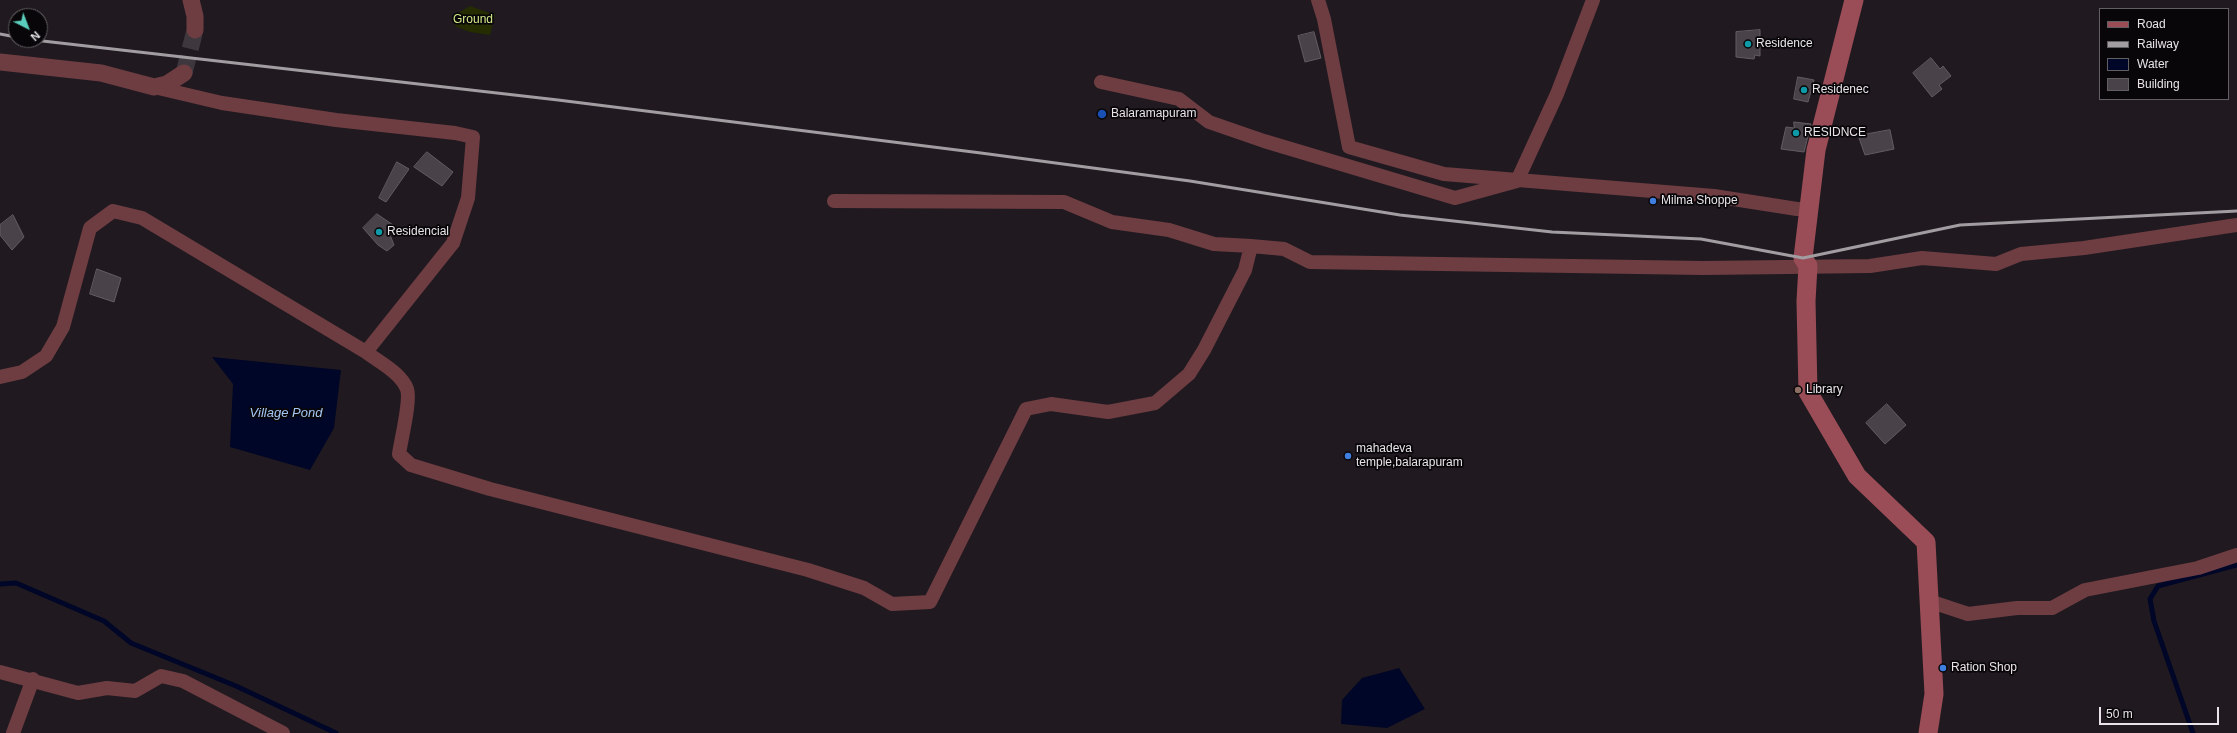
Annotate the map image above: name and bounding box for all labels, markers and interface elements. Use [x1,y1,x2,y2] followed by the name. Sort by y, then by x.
[8,8,48,48] north arrow
[2099,8,2229,100] legend
[453,13,493,27] park label: Ground
[2137,17,2166,31] text: Road
[28,29,42,43] text: N
[1756,37,1813,51] place label: Residence
[2137,37,2179,51] text: Railway
[1743,39,1753,49] marker: Residence
[2137,57,2169,71] text: Water
[2137,77,2180,91] text: Building
[1812,83,1869,97] place label: Residenec
[1799,85,1809,95] marker: Residenec
[1111,107,1196,121] place label: Balaramapuram
[1096,108,1108,120] marker: Balaramapuram
[1804,126,1866,140] place label: RESIDNCE
[1791,128,1801,138] marker: RESIDNCE
[1661,194,1738,208] place label: Milma Shoppe
[1648,196,1658,206] marker: Milma Shoppe
[387,225,449,239] place label: Residencial
[374,227,384,237] marker: Residencial
[1806,383,1843,397] place label: Library
[1793,385,1803,395] marker: Library
[250,405,322,421] water label: Village Pond
[1356,442,1463,470] place label: mahadeva temple,balarapuram
[1343,451,1353,461] marker: mahadeva temple,balarapuram
[1951,661,2017,675] place label: Ration Shop
[1938,663,1948,673] marker: Ration Shop
[2101,699,2221,725] scale bar
[2106,707,2133,721] text: 50 m

